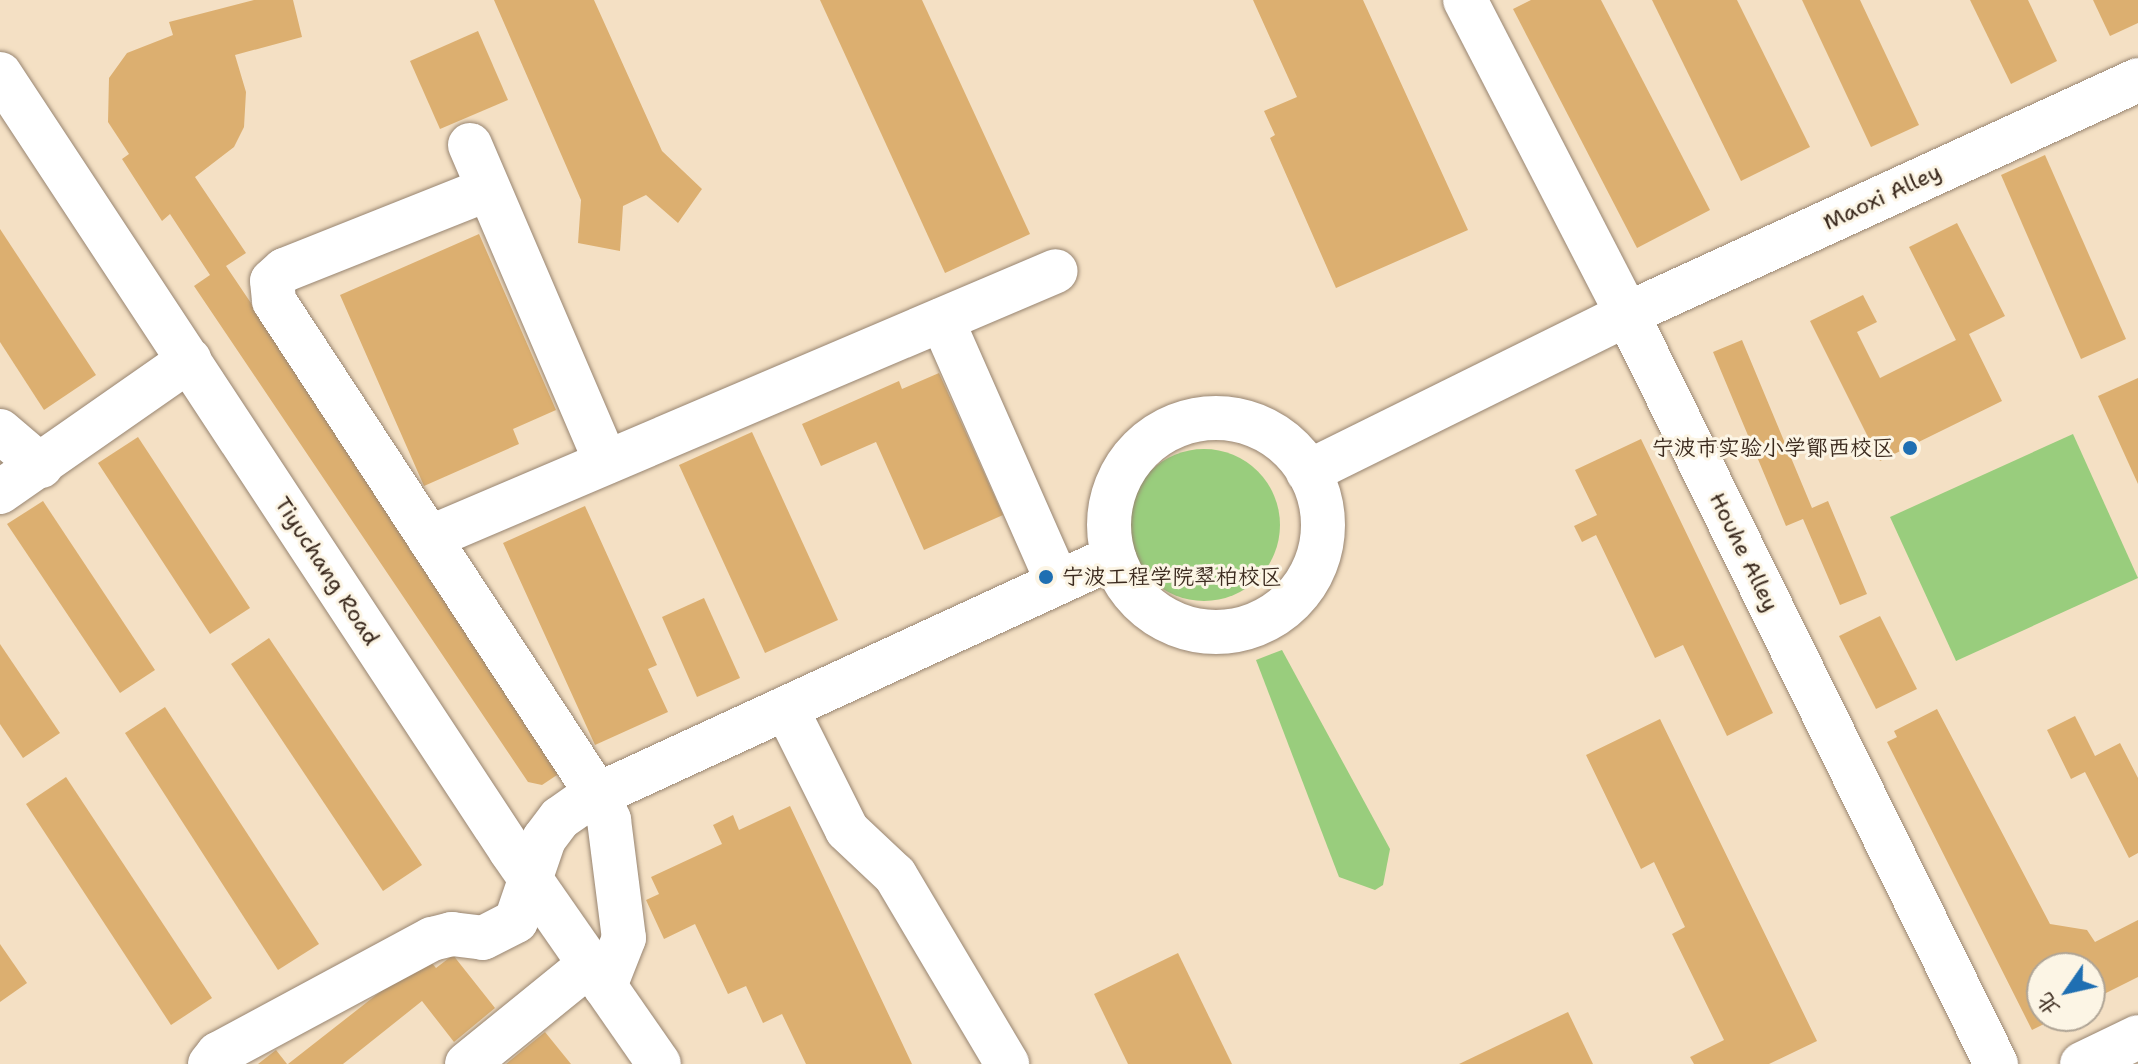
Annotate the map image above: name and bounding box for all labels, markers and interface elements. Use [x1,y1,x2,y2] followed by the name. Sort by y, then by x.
[1819,158,1945,236] street label: Maoxi Alley
[1652,435,1894,461] place label: 宁波市实验小学鄮西校区
[1901,439,1919,457] marker: 宁波市实验小学鄮西校区
[1704,488,1784,616] street label: Houhe Alley
[269,492,385,650] street label: Tiyuchang Road
[1062,564,1282,590] place label: 宁波工程学院翠柏校区
[1037,568,1055,586] marker: 宁波工程学院翠柏校区
[2026,952,2106,1032] north arrow
[2029,987,2066,1022] text: 北

